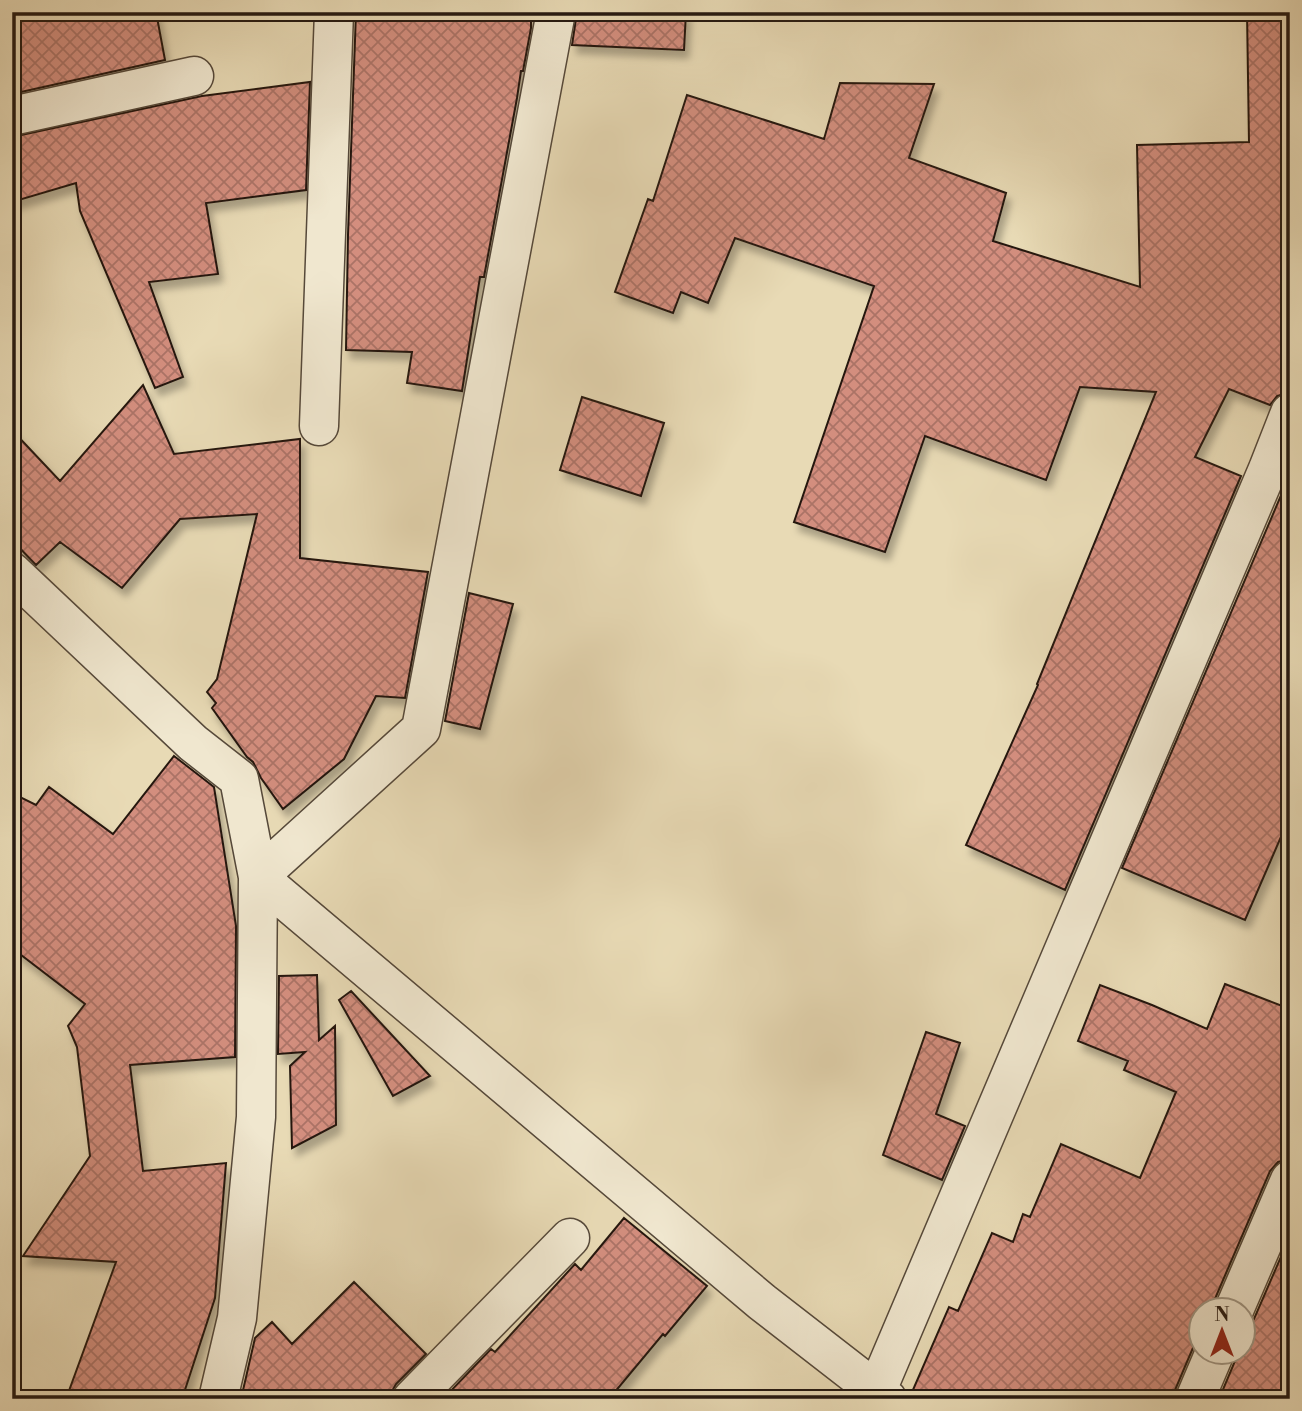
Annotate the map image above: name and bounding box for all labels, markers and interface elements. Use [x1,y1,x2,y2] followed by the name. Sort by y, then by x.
[1186,1296,1256,1366] north arrow
[1214,1303,1230,1327] text: N

